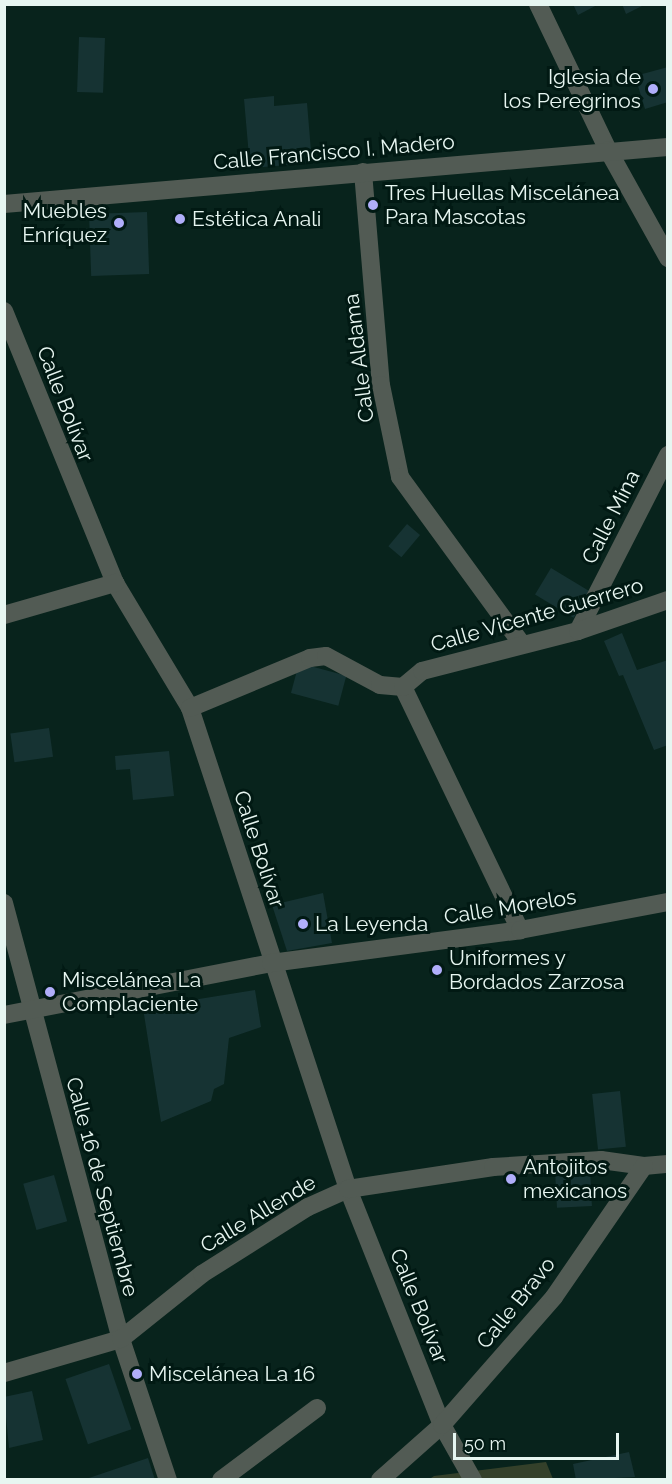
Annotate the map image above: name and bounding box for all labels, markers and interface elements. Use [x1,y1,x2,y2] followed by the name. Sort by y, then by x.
[503,64,641,114] place label: Iglesia de los Peregrinos
[646,82,660,96] marker: Iglesia de los Peregrinos
[212,129,456,175] street label: Calle Francisco I. Madero
[385,180,620,230] place label: Tres Huellas Miscelánea Para Mascotas
[22,198,107,248] place label: Muebles Enríquez
[366,198,380,212] marker: Tres Huellas Miscelánea Para Mascotas
[192,206,322,232] place label: Estética Anali
[173,212,187,226] marker: Estética Anali
[112,216,126,230] marker: Muebles Enríquez
[339,292,379,424] street label: Calle Aldama
[31,343,99,465] street label: Calle Bolívar
[577,466,645,568] street label: Calle Mina
[428,573,646,657] street label: Calle Vicente Guerrero
[228,787,290,911] street label: Calle Bolívar
[442,884,578,930] street label: Calle Morelos
[315,911,428,937] place label: La Leyenda
[296,917,310,931] marker: La Leyenda
[449,945,624,995] place label: Uniformes y Bordados Zarzosa
[430,963,444,977] marker: Uniformes y Bordados Zarzosa
[62,967,201,1017] place label: Miscelánea La Complaciente
[43,985,57,999] marker: Miscelánea La Complaciente
[61,1075,143,1299] street label: Calle 16 de Septiembre
[523,1154,627,1204] place label: Antojitos mexicanos
[196,1170,320,1258] street label: Calle Allende
[504,1172,518,1186] marker: Antojitos mexicanos
[385,1245,453,1367] street label: Calle Bolívar
[471,1252,561,1354] street label: Calle Bravo
[149,1361,315,1387] place label: Miscelánea La 16
[130,1367,144,1381] marker: Miscelánea La 16
[456,1421,622,1459] scale bar
[464,1433,506,1454] text: 50 m

